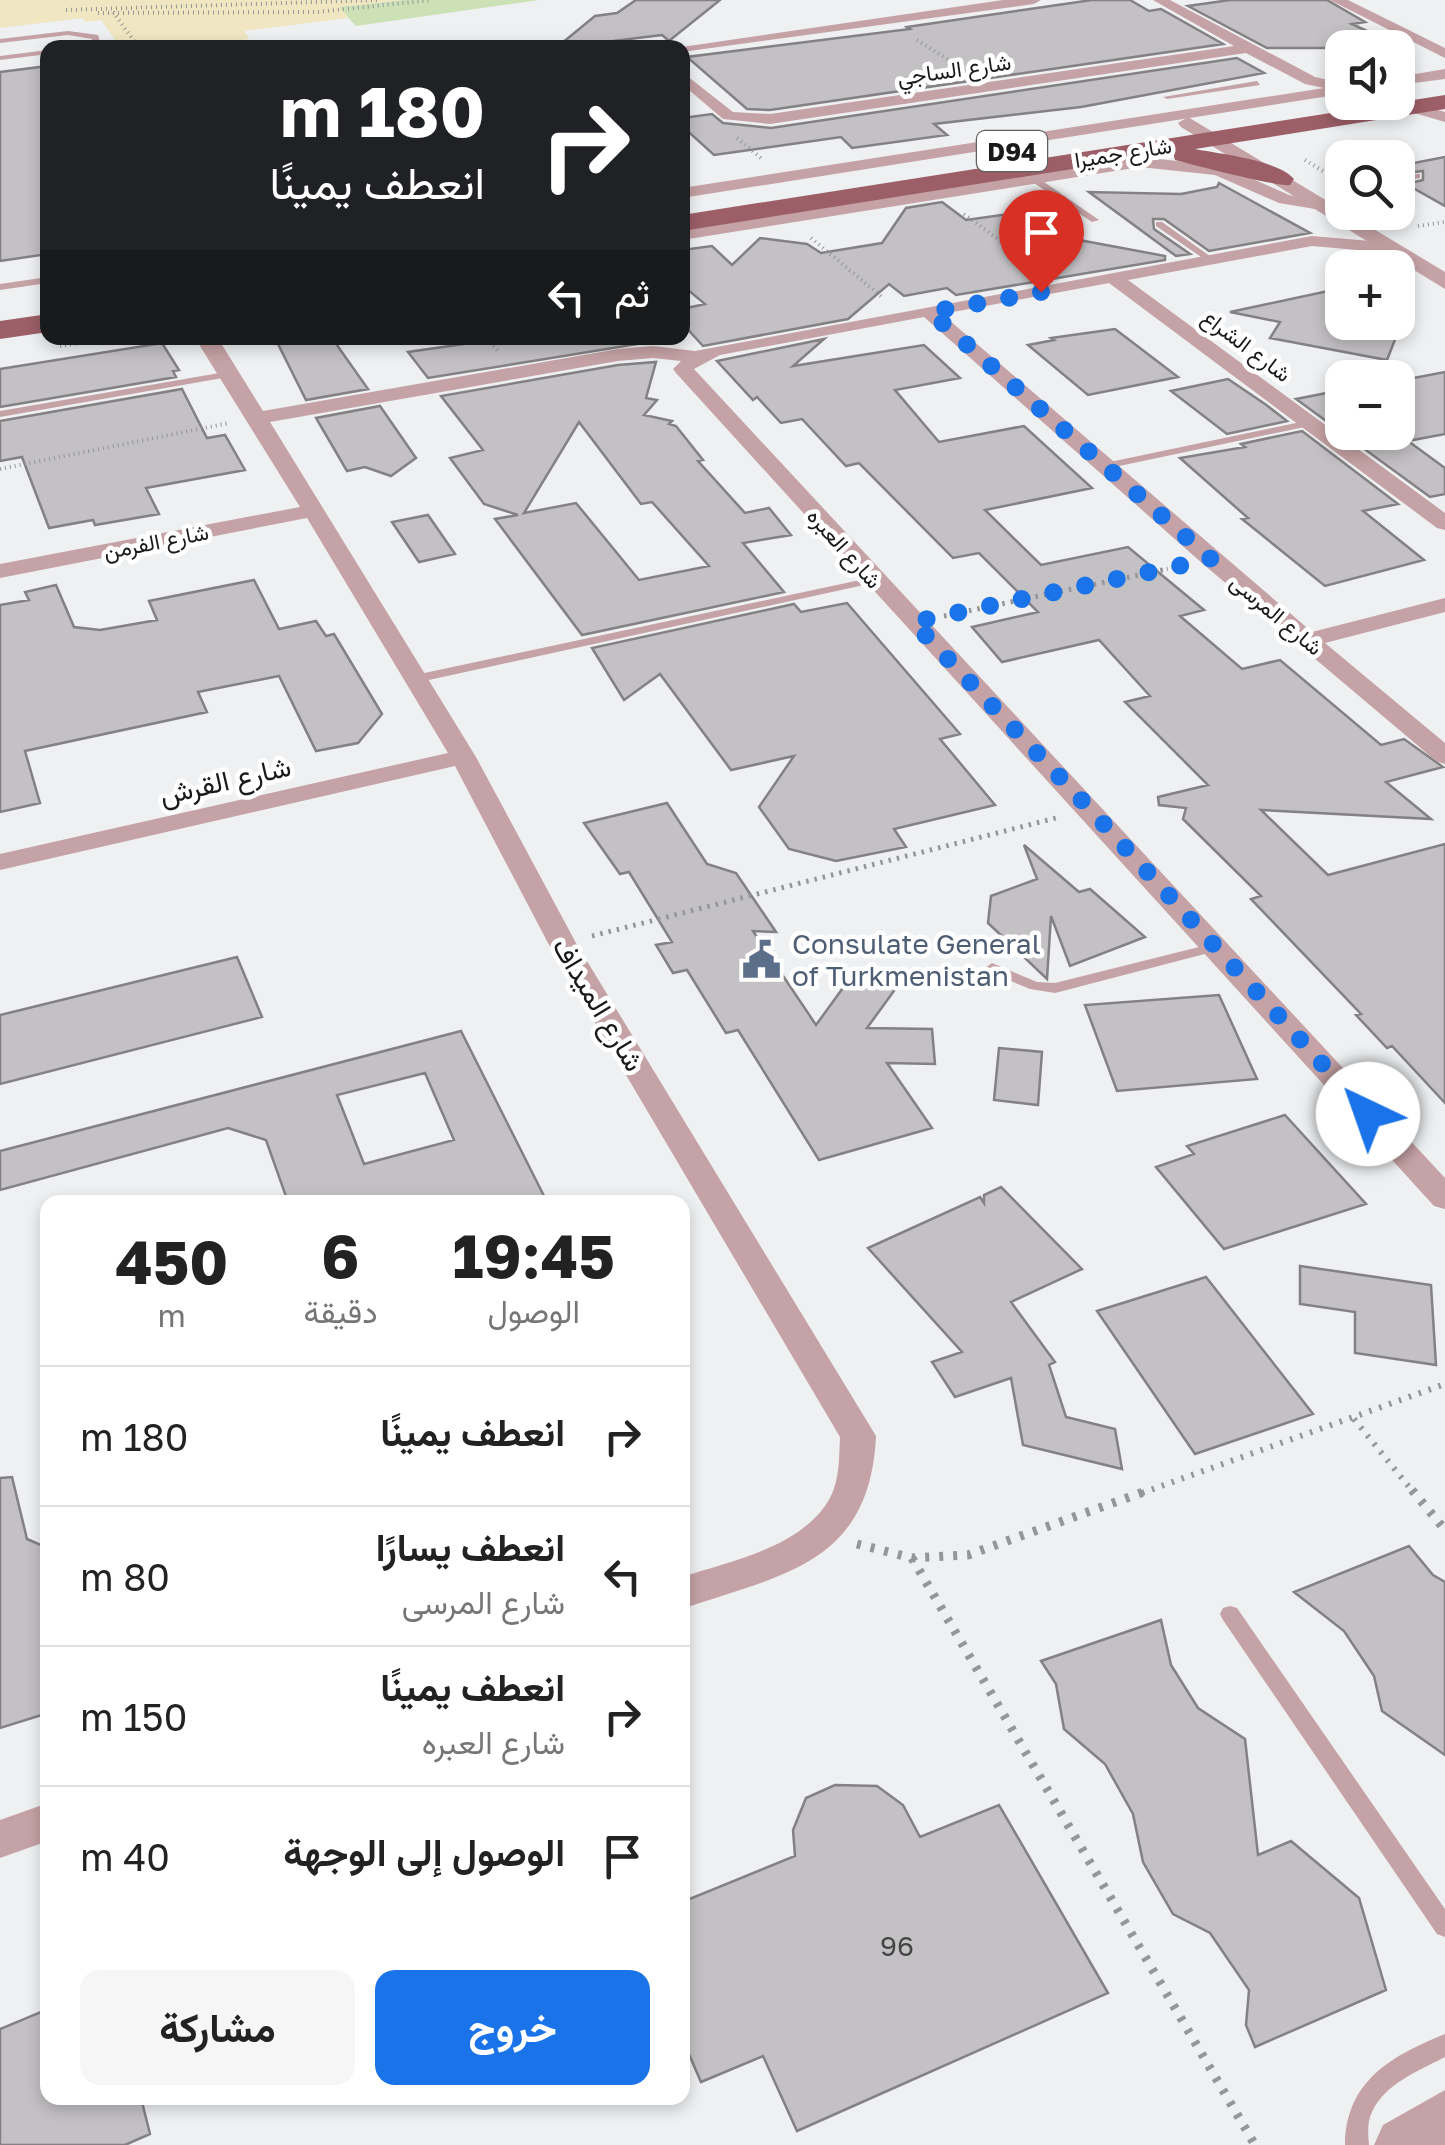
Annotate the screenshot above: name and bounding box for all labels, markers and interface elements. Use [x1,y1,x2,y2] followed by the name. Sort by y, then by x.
[1325,30,1415,450] map controls
[1325,30,1415,120] button: sound
[895,48,1013,96] street label: شارع الساجي
[280,68,485,152] text: 180 m
[520,80,650,210] icon: right
[977,131,1047,171] road number: D94
[1073,131,1174,175] street label: شارع جميرا
[1325,140,1415,230] button: search
[269,155,485,209] text: انعطف يمينًا
[999,190,1084,293] pin
[1014,205,1069,260] icon: arrive
[1325,250,1415,340] button: +
[539,270,594,325] icon: left
[614,270,650,315] text: ثم
[1196,303,1297,389] street label: شارع الشراع
[1325,360,1415,450] button: −
[801,502,888,595] street label: شارع العبره
[101,518,211,566] street label: شارع الفرمن
[1224,568,1329,662] street label: شارع المرسى
[156,749,294,814] street label: شارع القرش
[792,927,1041,992] place label: Consulate General of Turkmenistan
[544,931,652,1078] street label: شارع الميداف
[741,938,783,980] public building icon: Consulate General of Turkmenistan
[1316,1062,1420,1166] position arrow
[321,1219,359,1291] text: 6
[453,1219,615,1291] text: 19:45
[115,1225,228,1297] text: 450
[303,1292,377,1330] text: دقيقة
[488,1292,580,1330] text: الوصول
[158,1296,186,1334] text: m
[380,1409,565,1454] text: انعطف يمينًا
[595,1409,650,1464] icon: right
[80,1414,188,1459] text: 180 m
[376,1524,565,1569] text: انعطف يسارًا
[595,1549,650,1604] icon: left
[80,1554,170,1599] text: 80 m
[402,1583,565,1621] text: شارع المرسى
[380,1664,565,1709] text: انعطف يمينًا
[595,1689,650,1744] icon: right
[80,1694,187,1739] text: 150 m
[422,1723,565,1761] text: شارع العبره
[283,1829,565,1874] text: الوصول إلى الوجهة
[595,1829,650,1884] icon: arrive
[80,1834,170,1879] text: 40 m
[880,1929,914,1962] house number: 96
[80,1970,355,2085] button: مشاركة
[375,1970,650,2085] button: خروج

